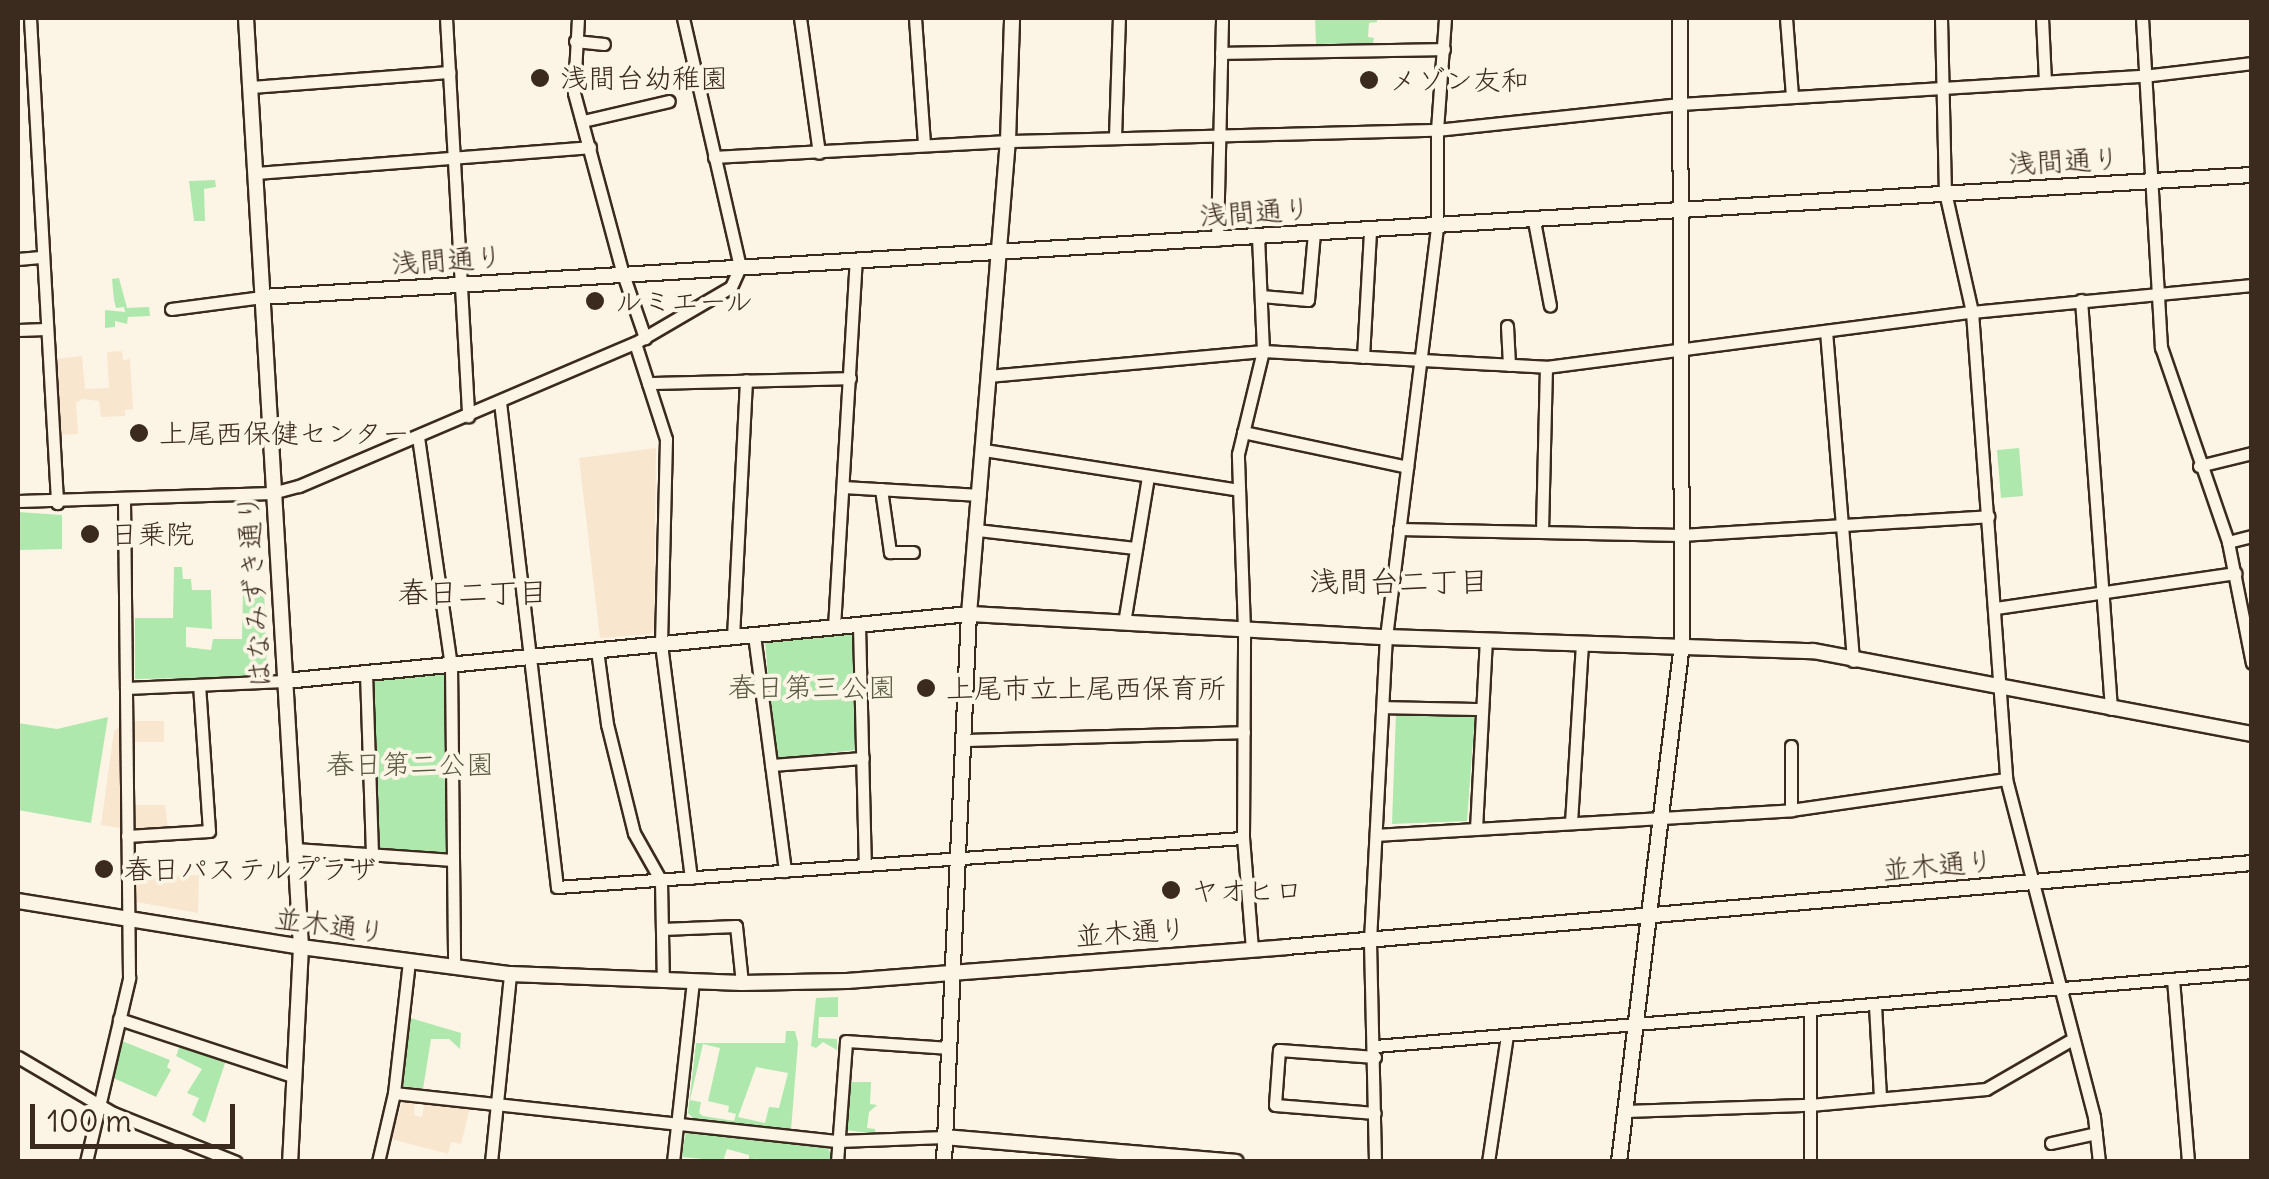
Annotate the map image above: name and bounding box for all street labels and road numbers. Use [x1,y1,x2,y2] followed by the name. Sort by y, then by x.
[2007,141,2121,181] street label: 浅間通り
[1198,191,1312,233] street label: 浅間通り
[390,239,504,281] street label: 浅間通り
[230,492,278,690] street label: はなみずき通り
[1881,843,1995,887] street label: 並木通り
[272,901,388,949] street label: 並木通り
[1074,911,1188,953] street label: 並木通り

